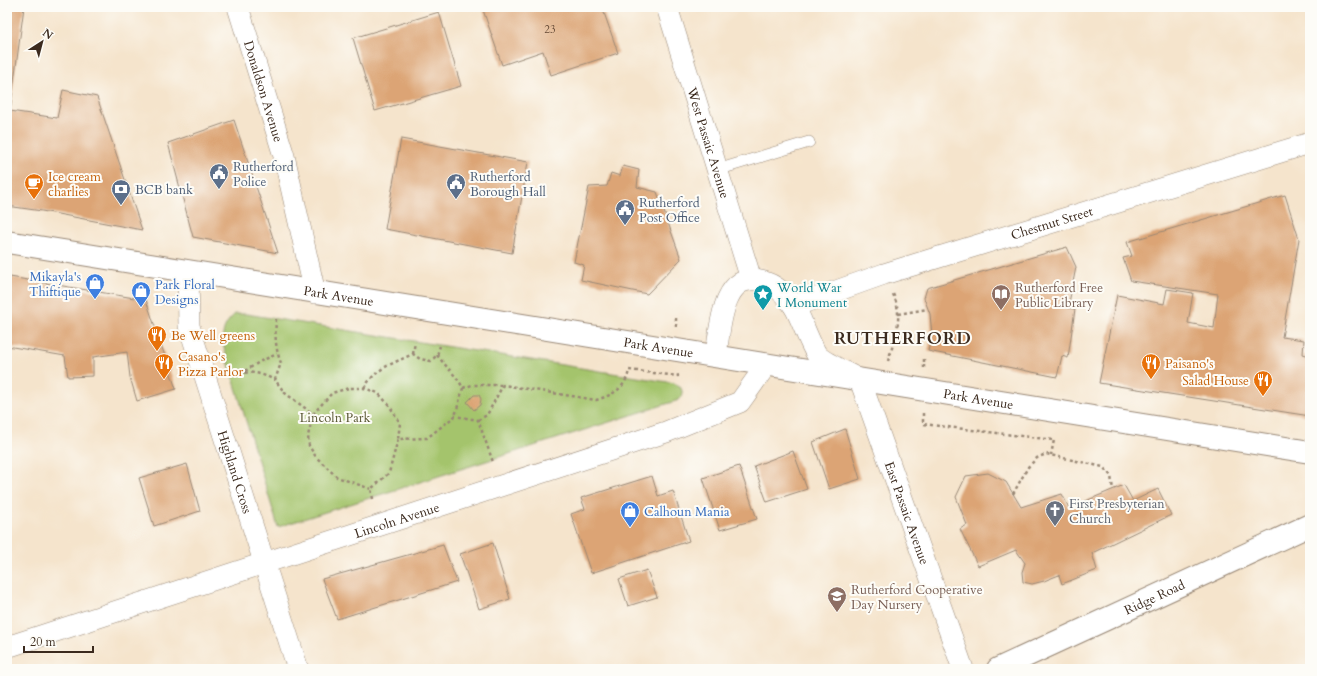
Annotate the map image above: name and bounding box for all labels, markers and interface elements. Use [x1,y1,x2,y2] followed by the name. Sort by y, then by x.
[22,22,62,62] north arrow
[544,22,556,37] house number: 23
[39,25,56,43] text: N
[239,38,287,144] street label: Donaldson Avenue
[682,84,734,201] street label: West Passaic Avenue
[233,158,294,191] place label: Rutherford Police
[208,162,230,190] public building icon: Rutherford Police
[48,168,101,201] place label: Ice cream charlies
[470,168,546,201] place label: Rutherford Borough Hall
[23,172,45,200] cafe icon: Ice cream charlies
[445,172,467,200] public building icon: Rutherford Borough Hall
[110,178,132,206] bank icon: BCB bank
[135,181,193,199] place label: BCB bank
[639,194,700,227] place label: Rutherford Post Office
[614,198,636,226] public building icon: Rutherford Post Office
[1009,202,1095,244] street label: Chestnut Street
[29,268,81,301] place label: Mikayla's Thiftique
[84,272,106,300] shop icon: Mikayla's Thiftique
[155,276,216,309] place label: Park Floral Designs
[776,279,847,312] place label: World War I Monument
[1015,279,1103,312] place label: Rutherford Free Public Library
[130,280,152,308] shop icon: Park Floral Designs
[302,282,375,311] street label: Park Avenue
[752,283,774,311] place icon: World War I Monument
[990,283,1012,311] library icon: Rutherford Free Public Library
[146,324,168,352] restaurant icon: Be Well greens
[171,327,255,345] place label: Be Well greens
[834,327,972,350] district label: RUTHERFORD
[622,333,695,363] street label: Park Avenue
[178,348,243,381] place label: Casano's Pizza Parlor
[153,352,175,380] restaurant icon: Casano's Pizza Parlor
[1140,352,1162,380] restaurant icon: Paisano's
[1165,355,1214,373] place label: Paisano's
[1252,369,1274,397] restaurant icon: Salad House
[1182,372,1249,390] place label: Salad House
[942,385,1015,414] street label: Park Avenue
[299,409,371,427] park label: Lincoln Park
[213,428,256,516] street label: Highland Cross
[880,459,933,567] street label: East Passaic Avenue
[1069,495,1165,528] place label: First Presbyterian Church
[352,499,442,543] street label: Lincoln Avenue
[1044,499,1066,527] church icon: First Presbyterian Church
[619,500,641,528] shop icon: Calhoun Mania
[644,503,730,521] place label: Calhoun Mania
[1121,576,1188,620] street label: Ridge Road
[851,581,983,614] place label: Rutherford Cooperative Day Nursery
[826,585,848,613] school or university icon: Rutherford Cooperative Day Nursery
[24,628,93,654] scale bar
[30,634,57,650] text: 20 m

